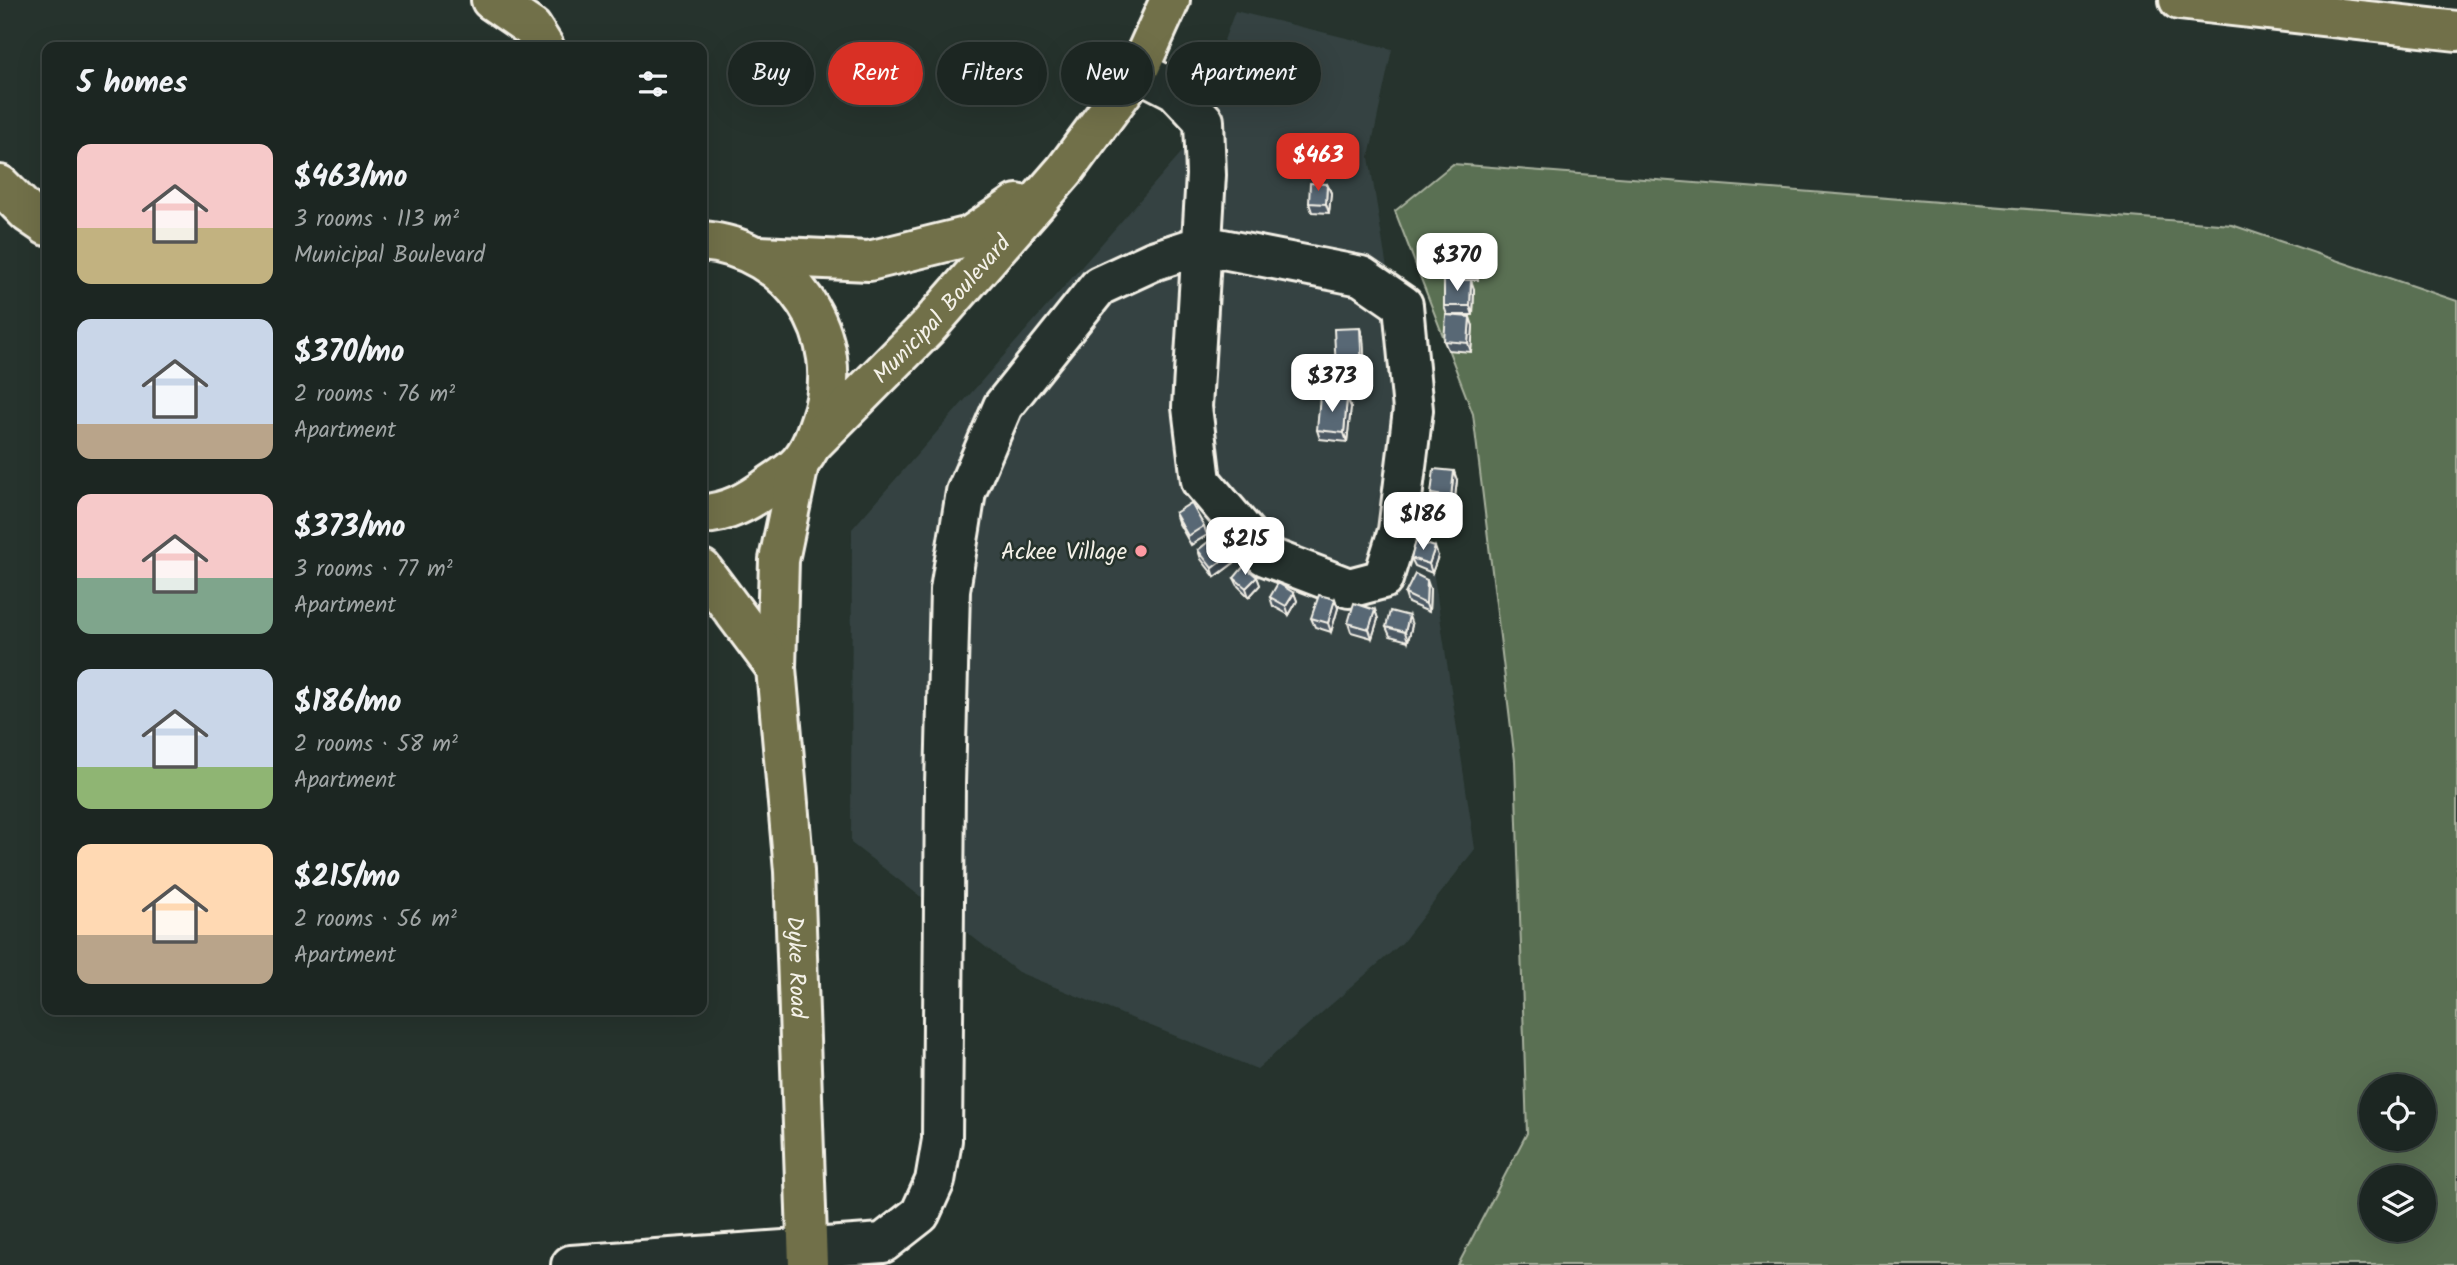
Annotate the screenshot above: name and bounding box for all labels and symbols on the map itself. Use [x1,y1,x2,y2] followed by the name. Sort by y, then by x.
[1277,134,1359,193] pin: $463
[865,227,1021,393] street label: Municipal Boulevard
[1416,233,1498,293] pin: $370
[1291,354,1373,414] pin: $373
[1382,492,1464,552] pin: $186
[1204,518,1286,577] pin: $215
[1001,535,1127,571] place label: Ackee Village
[1133,543,1149,559] marker: Ackee Village
[776,915,815,1019] street label: Dyke Road

